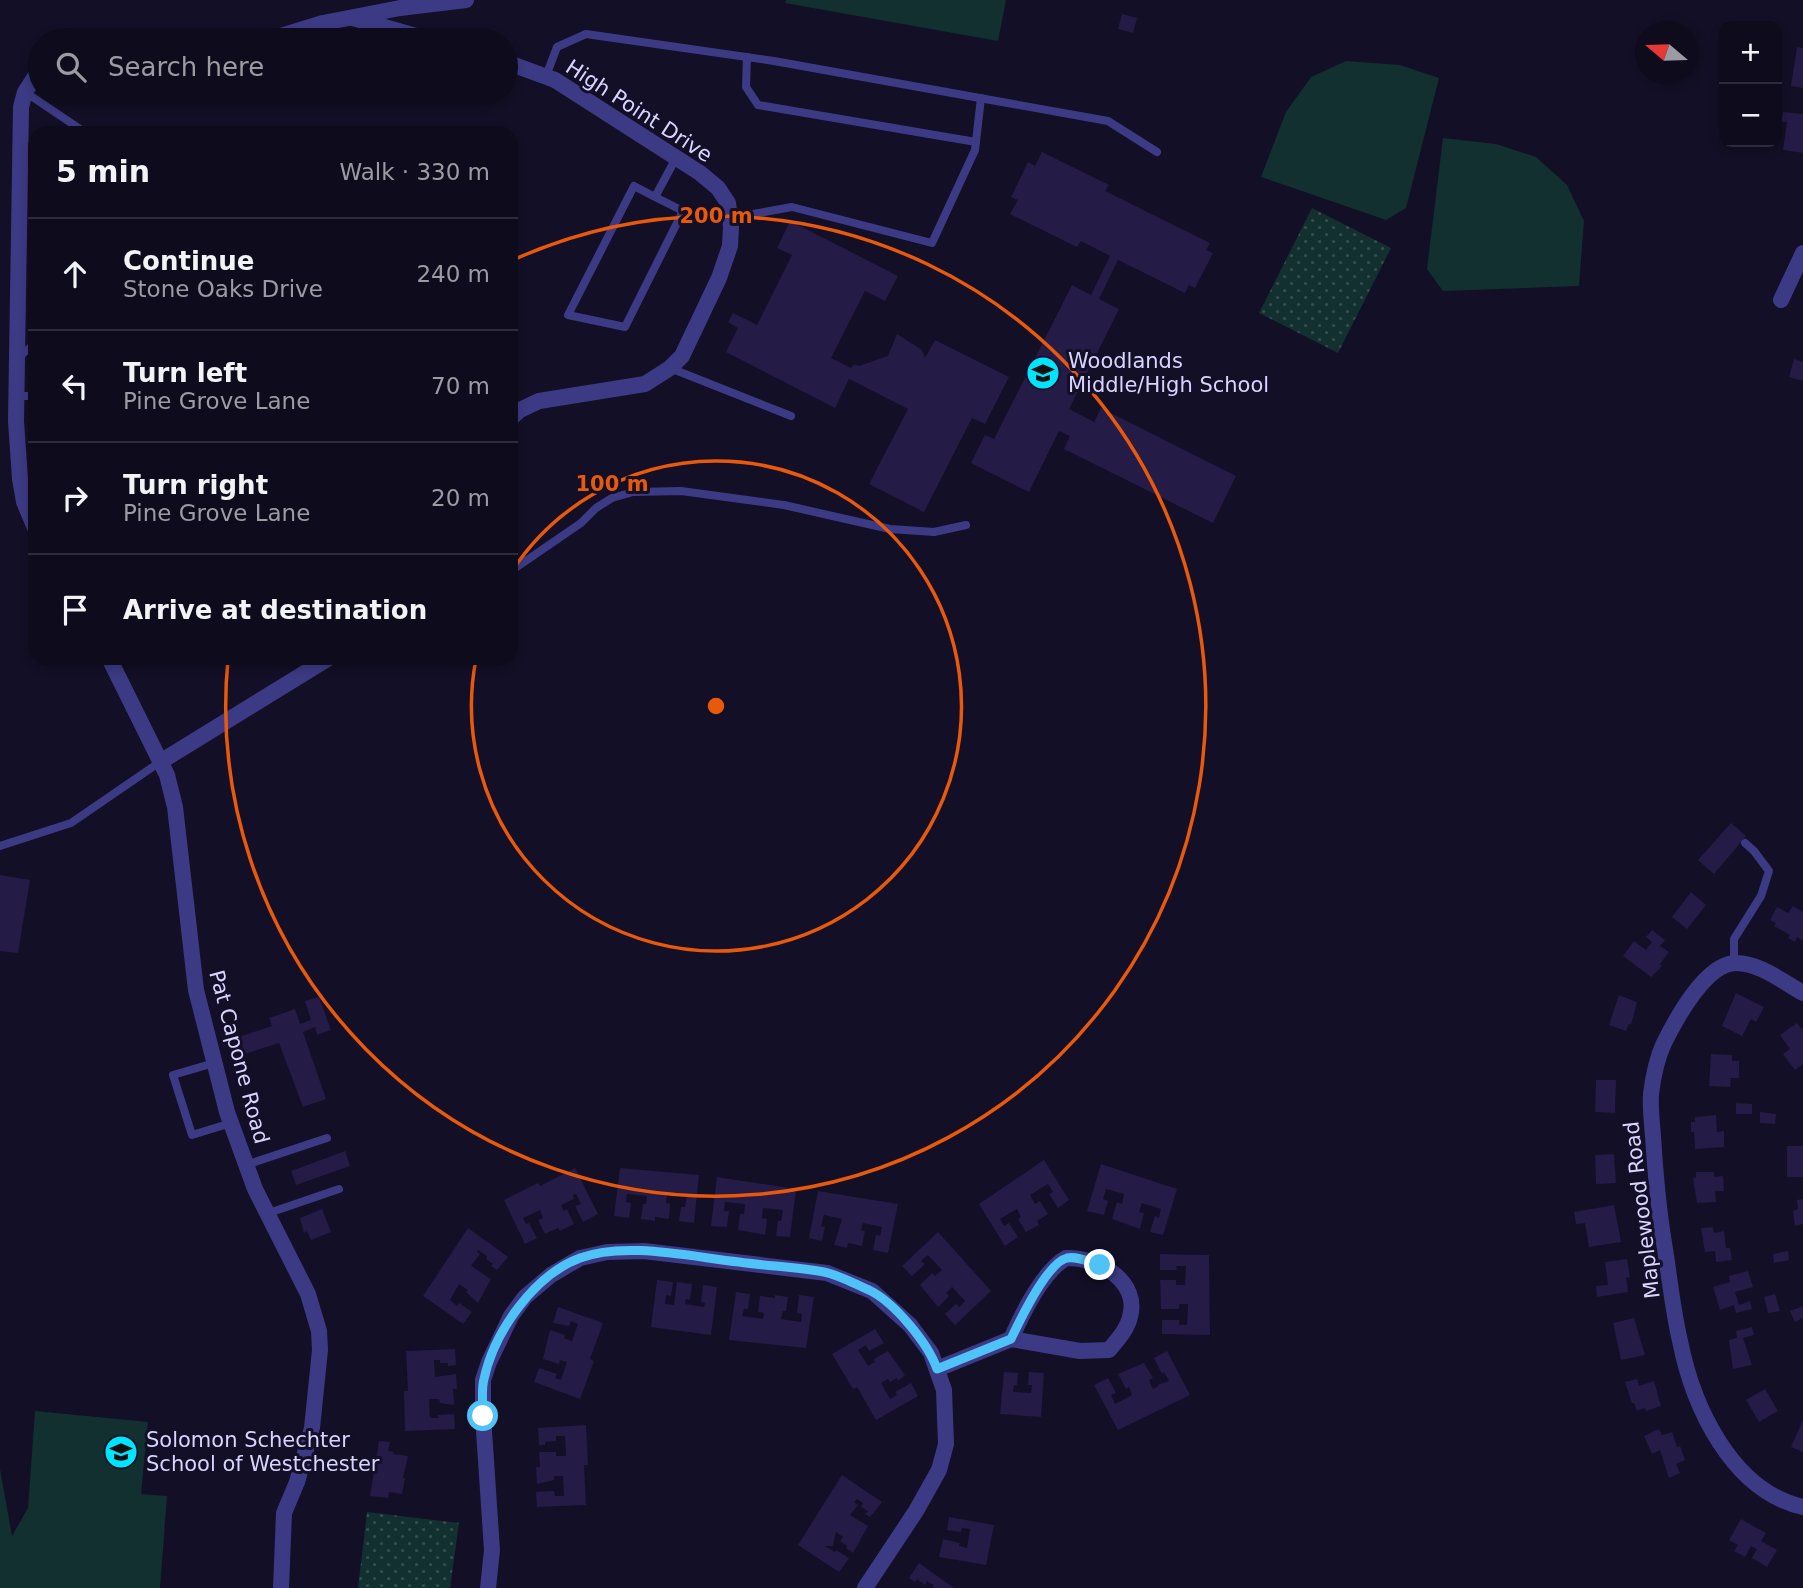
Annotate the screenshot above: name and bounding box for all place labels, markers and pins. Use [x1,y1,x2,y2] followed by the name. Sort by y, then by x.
[1068,349,1269,397] place label: Woodlands Middle/High School
[1024,354,1062,392] school or university icon: Woodlands Middle/High School
[704,694,728,718] centre of rings
[146,1428,380,1476] place label: Solomon Schechter School of Westchester
[102,1433,140,1471] school or university icon: Solomon Schechter School of Westchester

